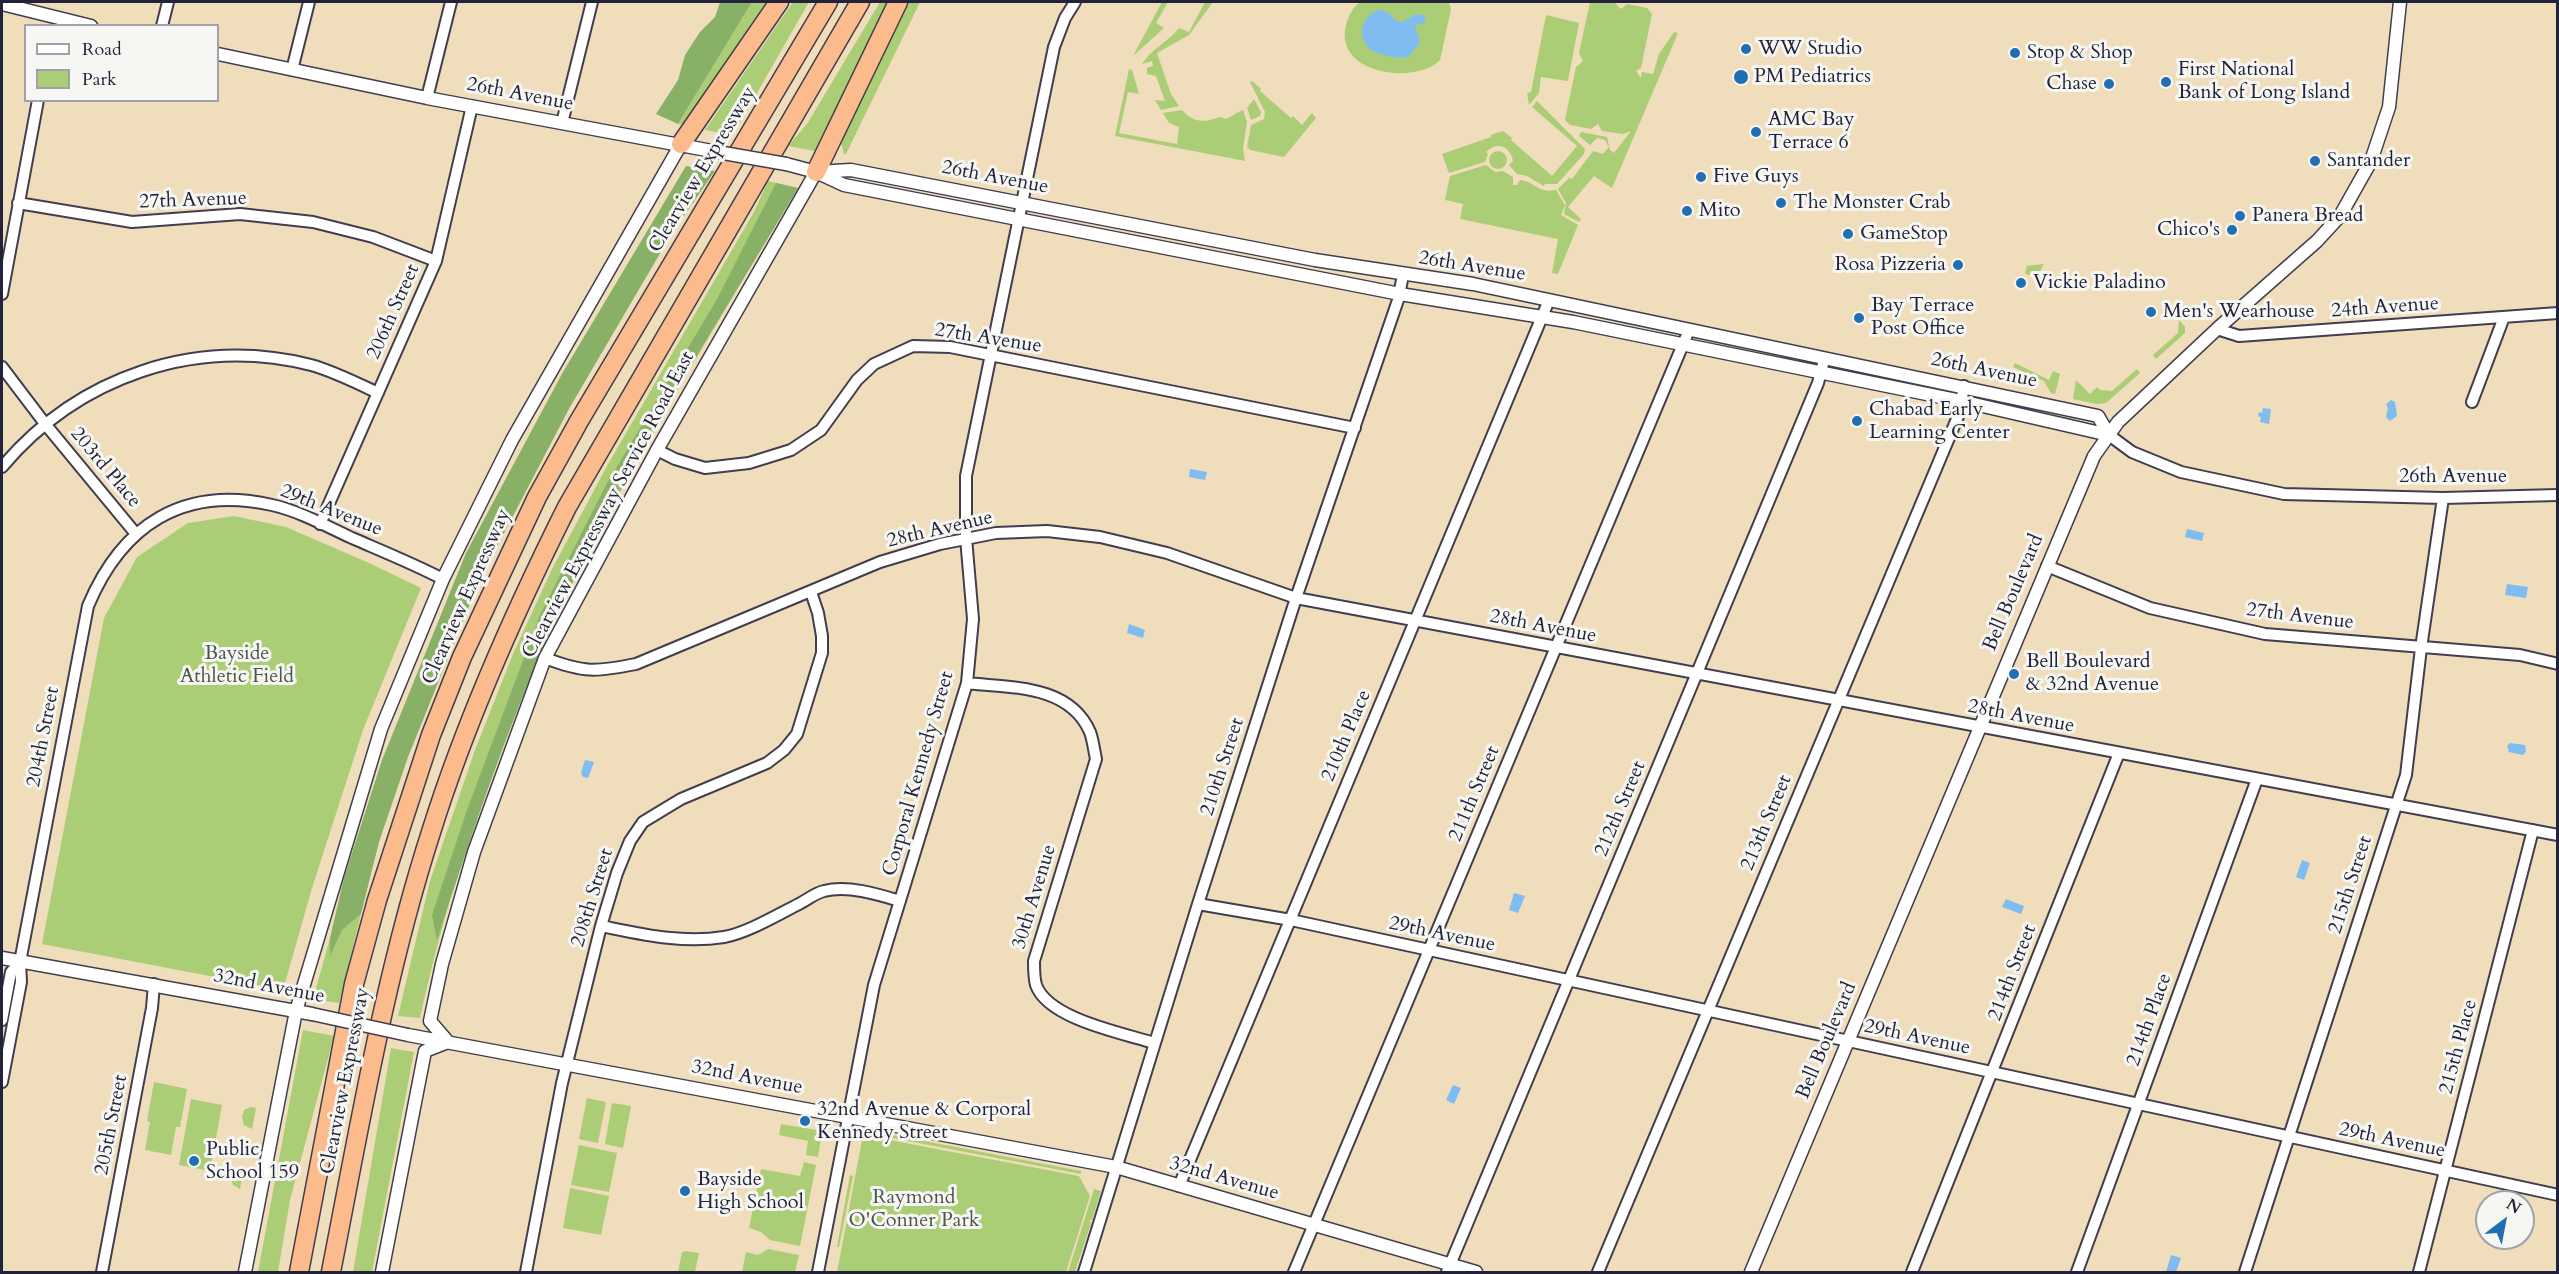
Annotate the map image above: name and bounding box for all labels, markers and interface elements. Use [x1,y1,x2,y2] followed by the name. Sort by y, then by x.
[24,24,219,102] legend
[82,37,122,62] text: Road
[1758,37,1862,61] place label: WW Studio
[2027,41,2133,65] place label: Stop & Shop
[1739,42,1753,56] marker: WW Studio
[2008,46,2022,60] marker: Stop & Shop
[2178,58,2350,105] place label: First National Bank of Long Island
[1754,65,1871,89] place label: PM Pediatrics
[82,67,117,92] text: Park
[1732,68,1750,86] marker: PM Pediatrics
[2046,72,2097,96] place label: Chase
[465,73,575,117] street label: 26th Avenue
[2159,75,2173,89] marker: First National Bank of Long Island
[2102,77,2116,91] marker: Chase
[644,83,762,257] street label: Clearview Expressway
[1768,108,1855,155] place label: AMC Bay Terrace 6
[1749,125,1763,139] marker: AMC Bay Terrace 6
[2327,149,2410,173] place label: Santander
[2308,154,2322,168] marker: Santander
[940,156,1050,200] street label: 26th Avenue
[1713,165,1799,189] place label: Five Guys
[1694,170,1708,184] marker: Five Guys
[139,187,247,215] street label: 27th Avenue
[1793,191,1951,215] place label: The Monster Crab
[1774,196,1788,210] marker: The Monster Crab
[1699,199,1741,223] place label: Mito
[1680,204,1694,218] marker: Mito
[2252,204,2363,228] place label: Panera Bread
[2233,209,2247,223] marker: Panera Bread
[2157,218,2220,242] place label: Chico's
[1860,222,1948,246] place label: GameStop
[2225,223,2239,237] marker: Chico's
[1841,227,1855,241] marker: GameStop
[1417,247,1527,287] street label: 26th Avenue
[1835,253,1946,277] place label: Rosa Pizzeria
[1951,258,1965,272] marker: Rosa Pizzeria
[362,261,426,363] street label: 206th Street
[2033,271,2166,295] place label: Vickie Paladino
[2014,276,2028,290] marker: Vickie Paladino
[2330,292,2440,324] street label: 24th Avenue
[1871,294,1974,341] place label: Bay Terrace Post Office
[2163,300,2315,324] place label: Men's Wearhouse
[2144,305,2158,319] marker: Men's Wearhouse
[1852,311,1866,325] marker: Bay Terrace Post Office
[933,319,1043,359] street label: 27th Avenue
[518,348,700,662] street label: Clearview Expressway Service Road East
[1929,348,2039,394] street label: 26th Avenue
[1869,398,2009,445] place label: Chabad Early Learning Center
[1850,414,1864,428] marker: Chabad Early Learning Center
[64,423,146,513] street label: 203rd Place
[2399,465,2507,489] street label: 26th Avenue
[276,480,386,542] street label: 29th Avenue
[417,506,517,688] street label: Clearview Expressway
[885,506,995,554] street label: 28th Avenue
[1979,531,2049,655] street label: Bell Boulevard
[2245,599,2355,635] street label: 27th Avenue
[1488,605,1598,649] street label: 28th Avenue
[180,642,294,689] park label: Bayside Athletic Field
[2026,650,2159,697] place label: Bell Boulevard & 32nd Avenue
[2007,667,2021,681] marker: Bell Boulevard & 32nd Avenue
[878,669,960,879] street label: Corporal Kennedy Street
[23,685,65,789] street label: 204th Street
[1317,687,1377,785] street label: 210th Place
[1966,695,2076,739] street label: 28th Avenue
[1196,715,1250,819] street label: 210th Street
[1444,743,1506,845] street label: 211th Street
[1590,758,1652,860] street label: 212th Street
[1736,772,1798,874] street label: 213th Street
[2324,833,2378,937] street label: 215th Street
[1008,842,1062,952] street label: 30th Avenue
[567,846,619,950] street label: 208th Street
[1387,912,1497,958] street label: 29th Avenue
[1984,921,2042,1025] street label: 214th Street
[211,964,327,1010] street label: 32nd Avenue
[2122,970,2178,1070] street label: 214th Place
[1792,979,1862,1103] street label: Bell Boulevard
[316,986,376,1176] street label: Clearview Expressway
[2435,997,2483,1097] street label: 215th Place
[1862,1015,1972,1061] street label: 29th Avenue
[689,1055,805,1101] street label: 32nd Avenue
[91,1073,133,1177] street label: 205th Street
[817,1098,1031,1145] place label: 32nd Avenue & Corporal Kennedy Street
[798,1114,812,1128] marker: 32nd Avenue & Corporal Kennedy Street
[2337,1118,2447,1164] street label: 29th Avenue
[206,1138,299,1185] place label: Public School 159
[1167,1152,1281,1206] street label: 32nd Avenue
[187,1154,201,1168] marker: Public School 159
[697,1168,804,1215] place label: Bayside High School
[678,1184,692,1198] marker: Bayside High School
[849,1186,979,1233] park label: Raymond O'Conner Park
[2475,1190,2535,1250] north arrow
[2502,1193,2525,1219] text: N

